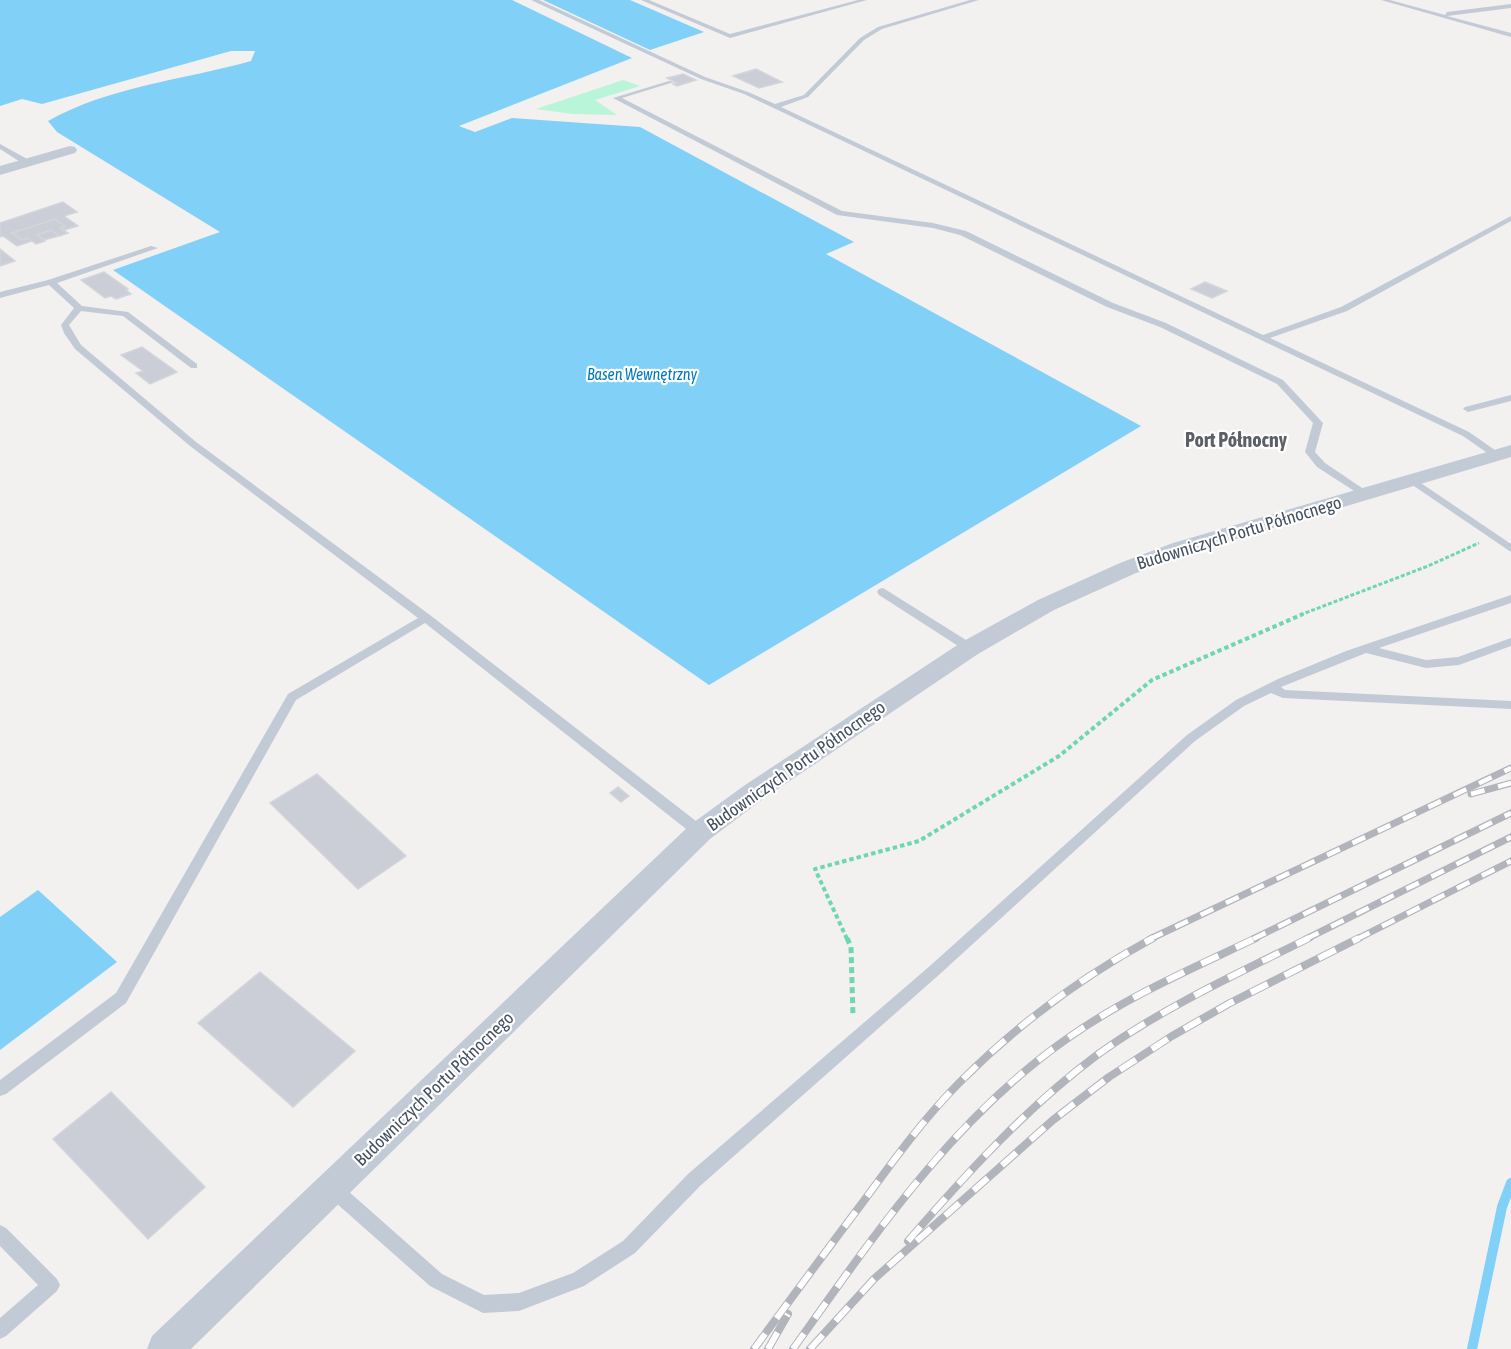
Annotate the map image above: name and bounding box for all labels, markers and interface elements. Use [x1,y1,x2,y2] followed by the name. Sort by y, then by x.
[587,365,697,384] water label: Basen Wewnętrzny
[1185,428,1288,451] district label: Port Północny
[1134,491,1344,574] street label: Budowniczych Portu Północnego
[702,696,889,835] street label: Budowniczych Portu Północnego
[350,1007,518,1170] street label: Budowniczych Portu Północnego

